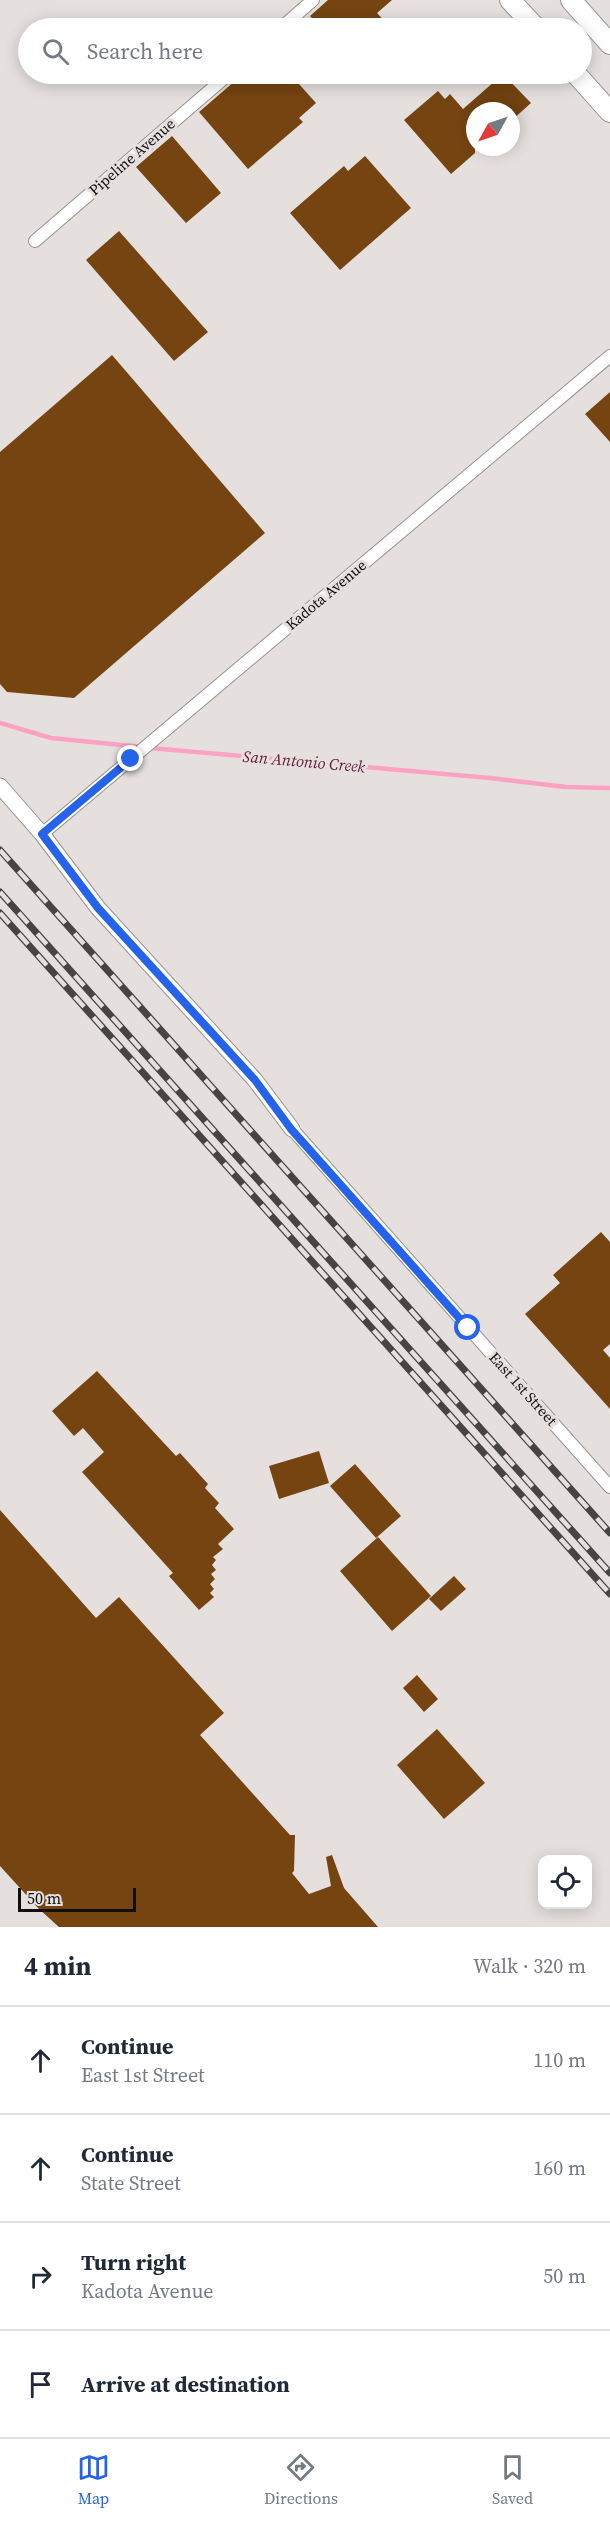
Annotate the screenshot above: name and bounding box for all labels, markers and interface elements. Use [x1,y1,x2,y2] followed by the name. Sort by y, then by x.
[18,18,592,84] search box
[39,35,72,68] icon: search
[87,36,203,66] text: Search here
[466,102,520,156] north arrow
[84,113,180,200] street label: Pipeline Avenue
[281,554,371,635] street label: Kadota Avenue
[117,745,143,771] route end
[242,745,367,777] water label: San Antonio Creek
[454,1314,480,1340] route start
[485,1347,562,1430] street label: East 1st Street
[538,1855,592,1909] map controls
[538,1855,592,1909] button: locate
[18,1885,136,1912] scale bar
[27,1887,61,1909] text: 50 m
[24,1948,91,1984] text: 4 min
[473,1952,586,1980] text: Walk · 320 m
[81,2031,174,2061] text: Continue
[24,2044,57,2077] icon: ahead
[533,2046,586,2074] text: 110 m
[81,2061,205,2089] text: East 1st Street
[81,2139,174,2169] text: Continue
[24,2152,57,2185] icon: ahead
[533,2154,586,2182] text: 160 m
[81,2169,181,2197] text: State Street
[81,2247,186,2277] text: Turn right
[24,2260,57,2293] icon: right
[543,2262,586,2290] text: 50 m
[81,2277,213,2305] text: Kadota Avenue
[24,2368,57,2401] icon: arrive
[81,2369,290,2399] text: Arrive at destination
[77,2451,110,2509] tab: Map
[264,2451,338,2509] tab: Directions
[492,2451,533,2509] tab: Saved

